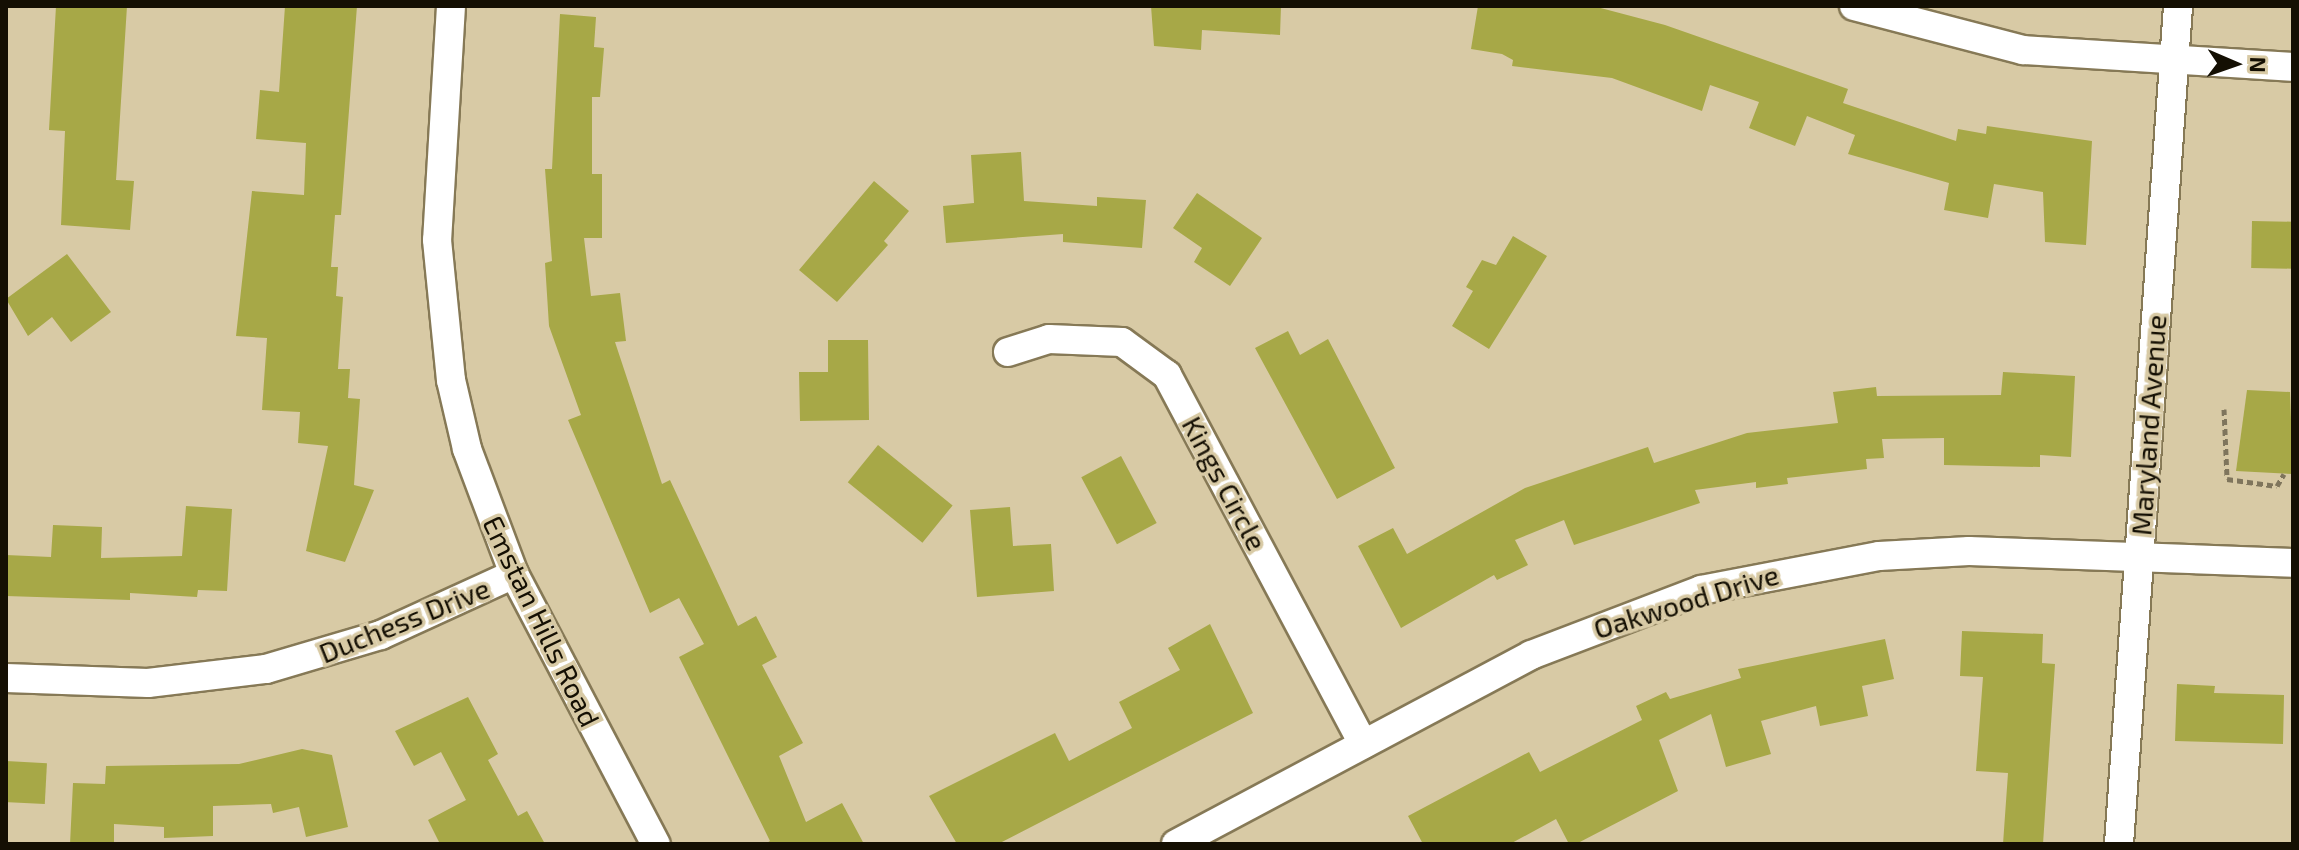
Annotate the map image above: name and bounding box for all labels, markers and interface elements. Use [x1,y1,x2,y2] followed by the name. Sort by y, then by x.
[2195,24,2275,104] north arrow
[2246,56,2272,73] text: N
[2123,313,2173,537] street label: Maryland Avenue
[1176,410,1274,556] street label: Kings Circle
[476,510,608,732] street label: Emstan Hills Road
[1589,557,1783,645] street label: Oakwood Drive
[314,571,494,669] street label: Duchess Drive

